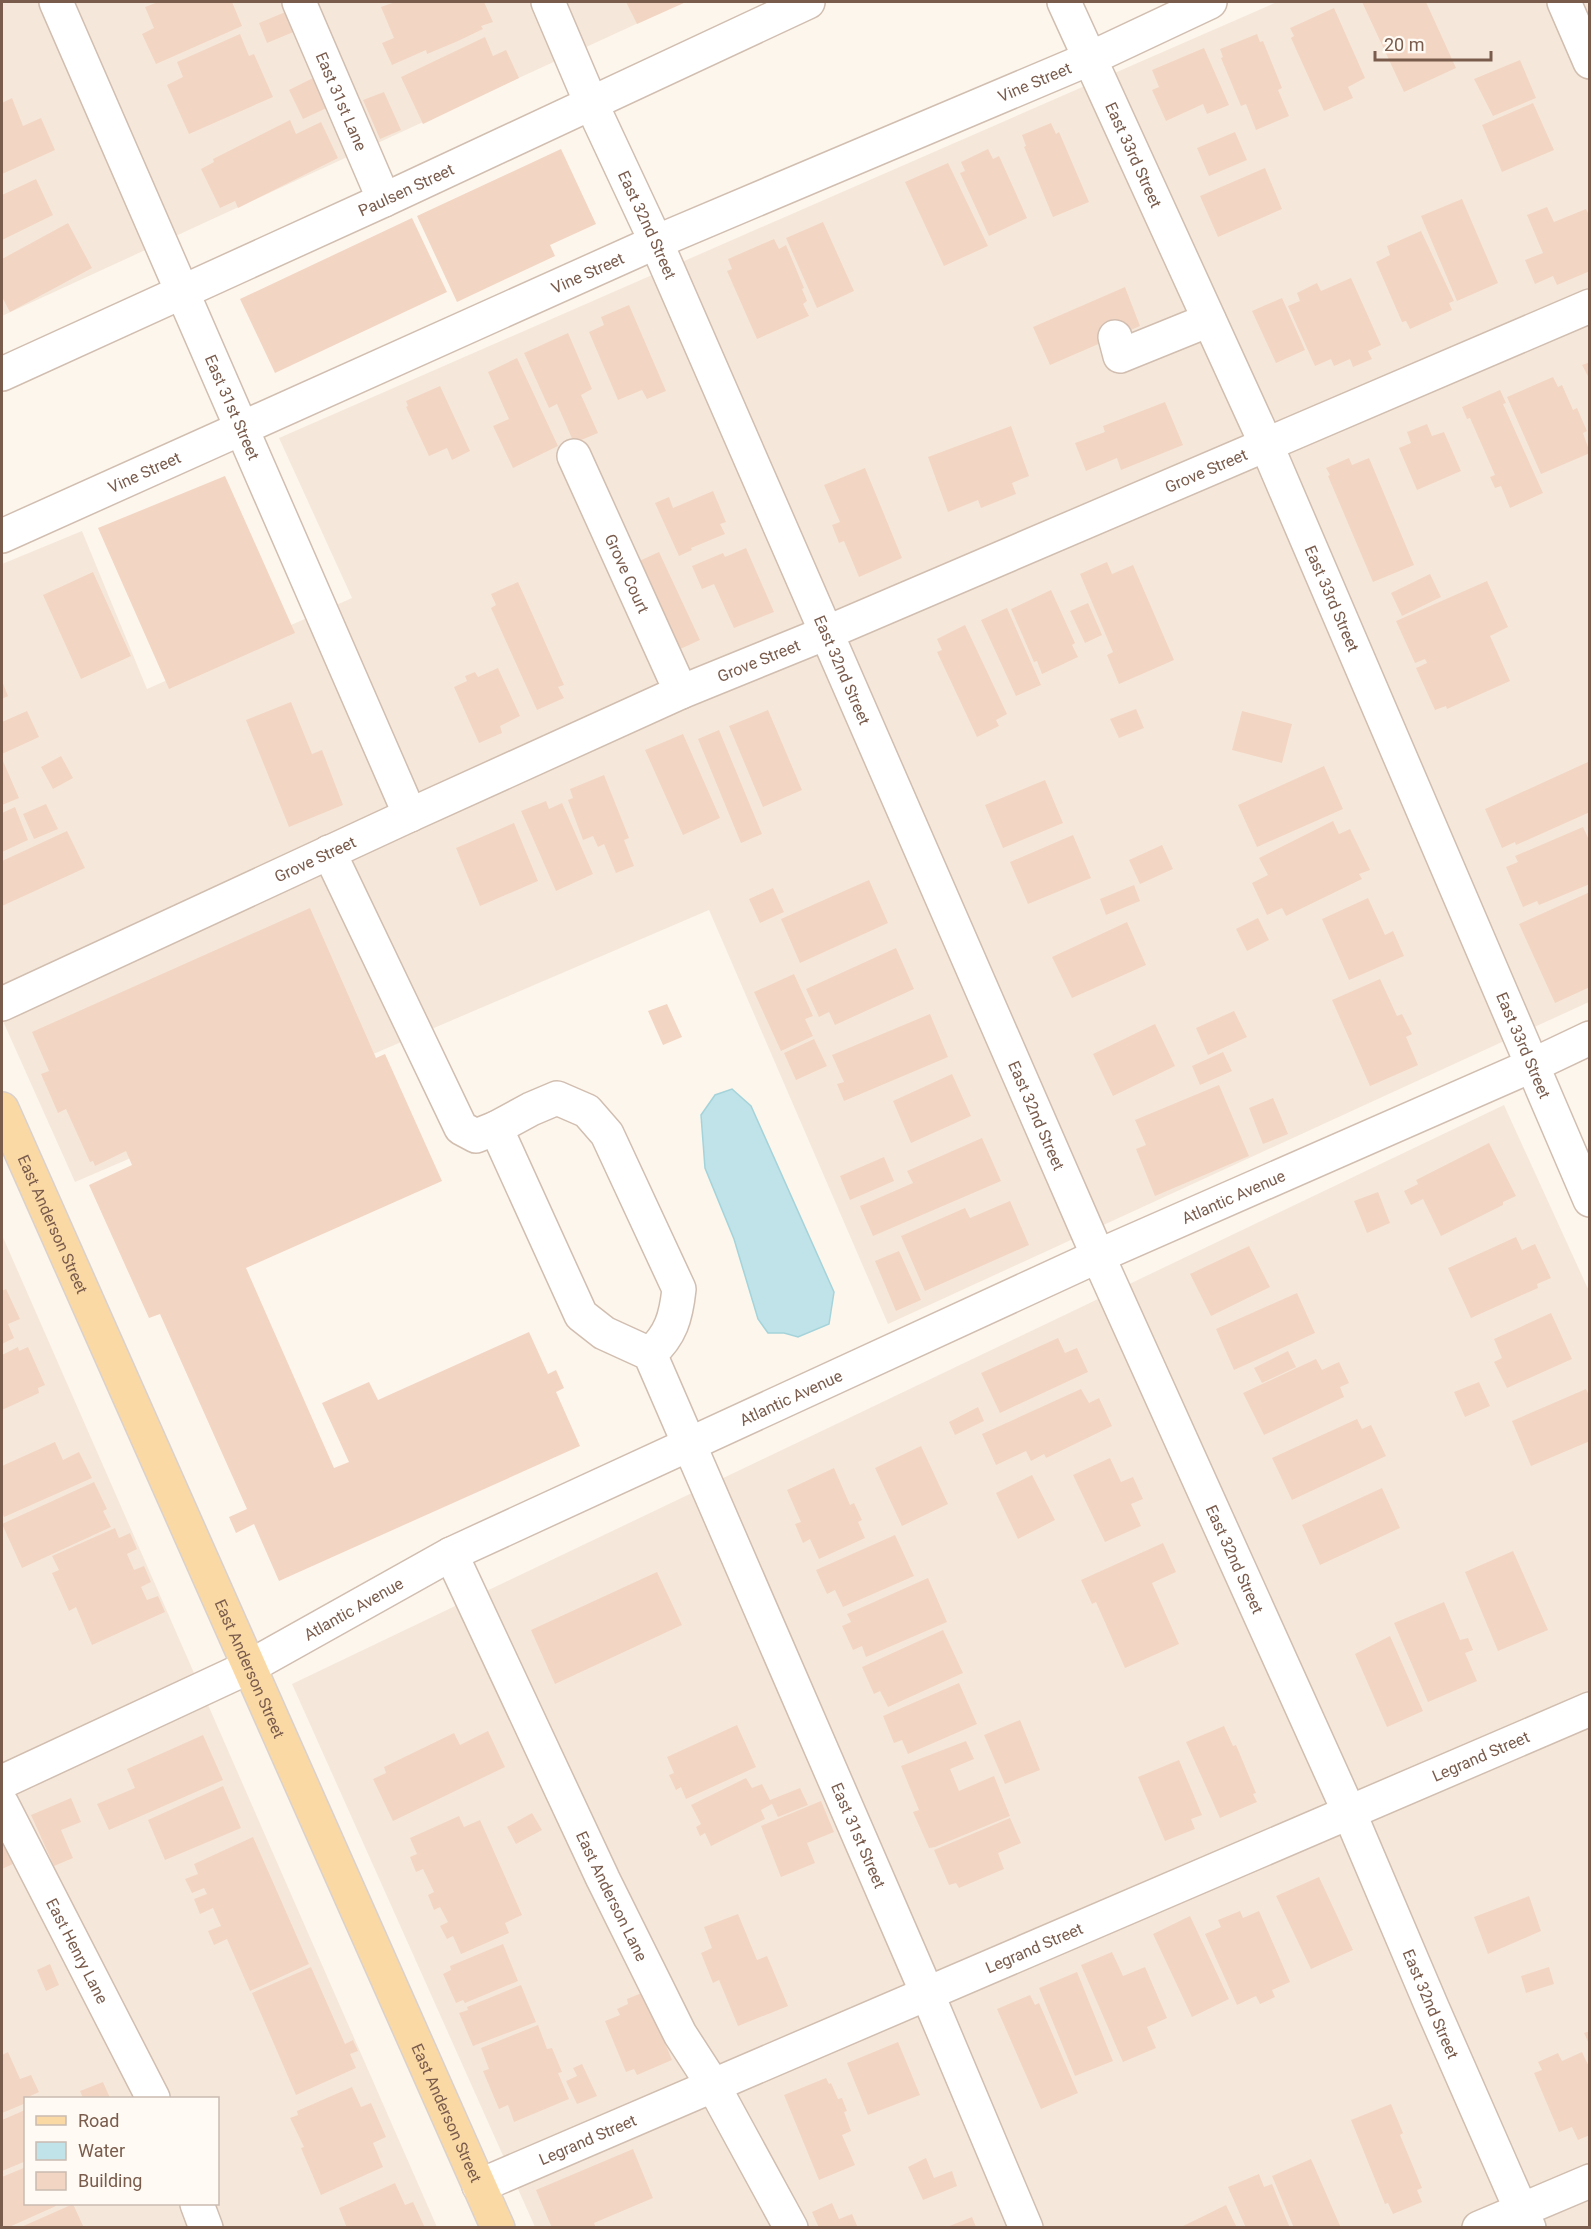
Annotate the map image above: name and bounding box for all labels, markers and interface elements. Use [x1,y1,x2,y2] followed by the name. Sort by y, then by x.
[1375,24,1490,62] scale bar
[1384,34,1424,55] text: 20 m
[312,49,371,153] street label: East 31st Lane
[995,58,1074,106] street label: Vine Street
[1102,99,1166,210] street label: East 33rd Street
[355,159,457,220] street label: Paulsen Street
[614,167,680,282] street label: East 32nd Street
[548,248,627,297] street label: Vine Street
[201,352,264,463] street label: East 31st Street
[1162,444,1250,496] street label: Grove Street
[105,447,184,497] street label: Vine Street
[601,531,653,616] street label: Grove Court
[1301,542,1363,654] street label: East 33rd Street
[810,612,875,727] street label: East 32nd Street
[714,635,803,686] street label: Grove Street
[271,832,359,886] street label: Grove Street
[1492,989,1555,1101] street label: East 33rd Street
[1005,1058,1069,1173] street label: East 32nd Street
[14,1152,92,1297] street label: East Anderson Street
[1179,1166,1288,1228] street label: Atlantic Avenue
[736,1366,845,1429] street label: Atlantic Avenue
[1202,1502,1268,1617] street label: East 32nd Street
[300,1573,406,1644] street label: Atlantic Avenue
[211,1596,289,1741] street label: East Anderson Street
[1429,1727,1532,1785] street label: Legrand Street
[827,1780,890,1891] street label: East 31st Street
[572,1828,652,1964] street label: East Anderson Lane
[42,1895,112,2007] street label: East Henry Lane
[982,1918,1086,1977] street label: Legrand Street
[1399,1946,1463,2061] street label: East 32nd Street
[408,2040,486,2185] street label: East Anderson Street
[24,2097,219,2205] legend
[78,2110,119,2131] text: Road
[536,2110,639,2169] street label: Legrand Street
[78,2140,125,2161] text: Water
[78,2170,142,2191] text: Building

